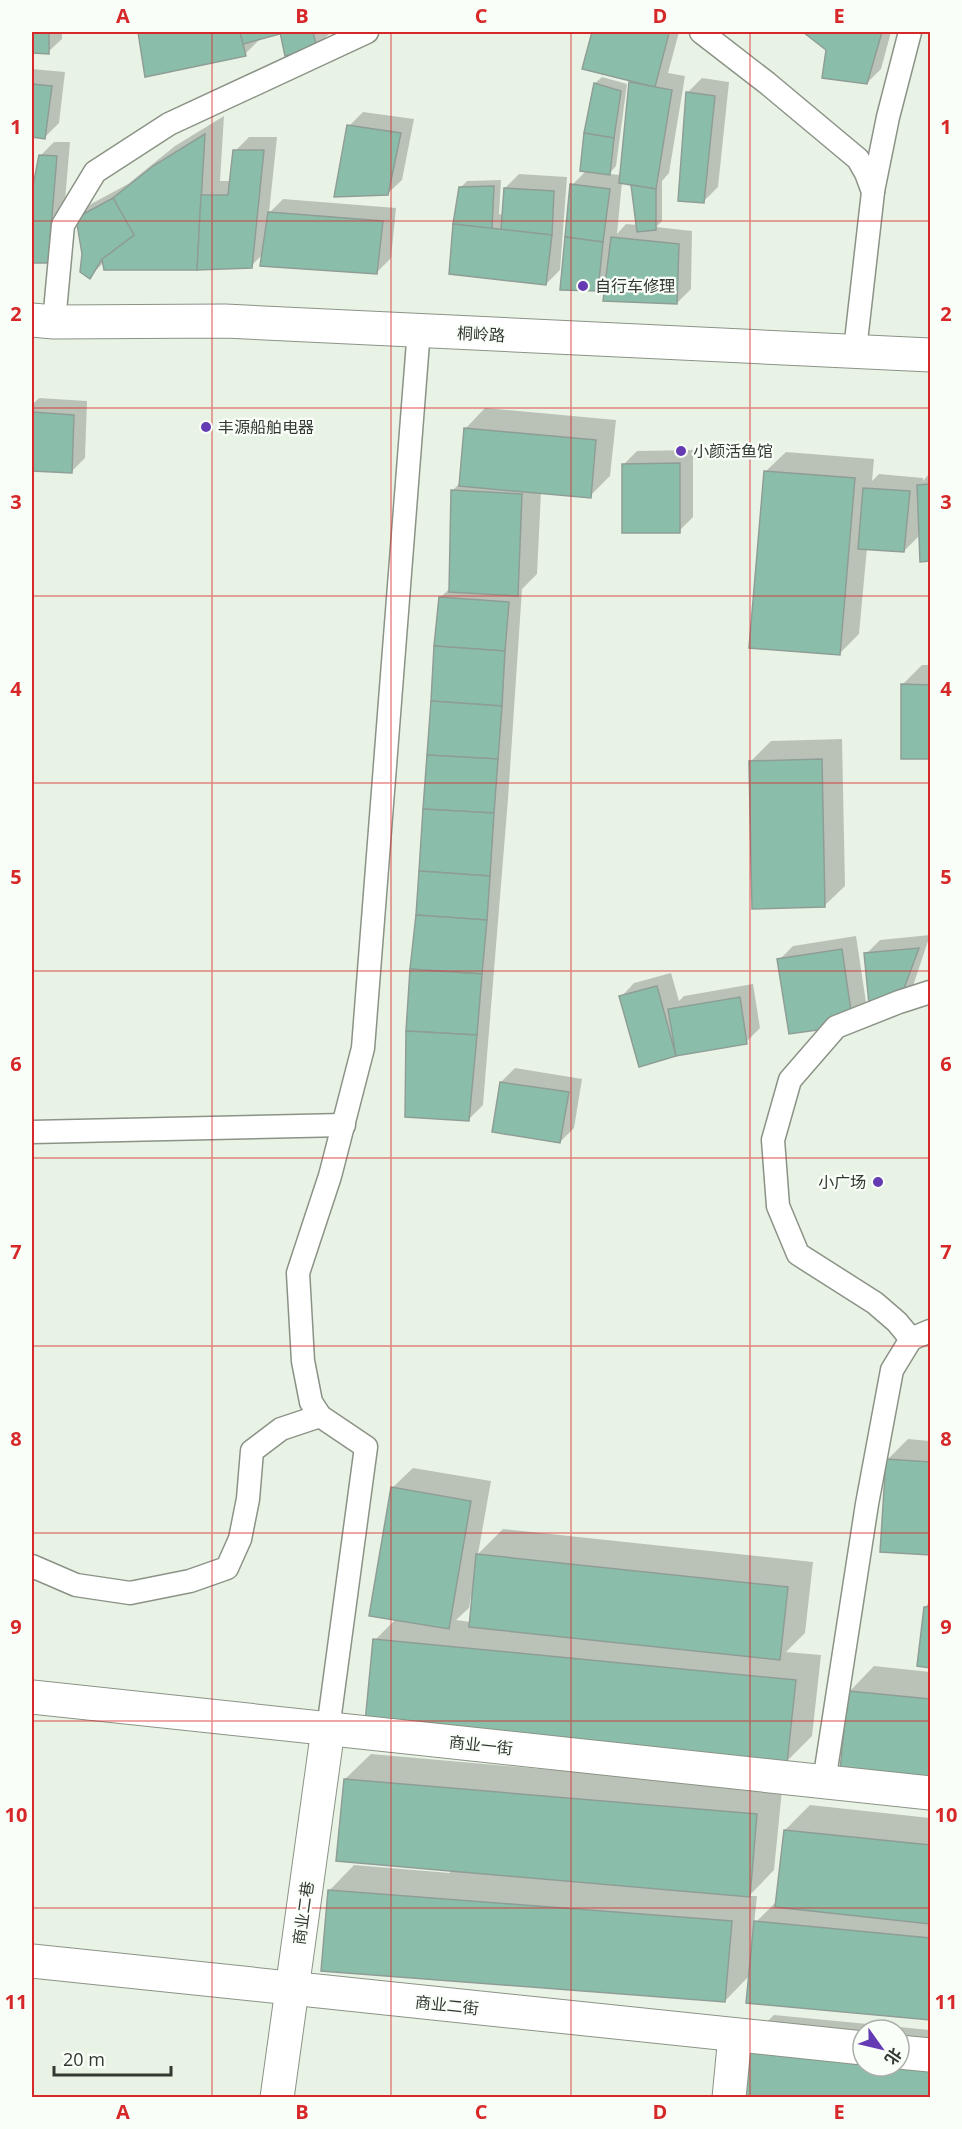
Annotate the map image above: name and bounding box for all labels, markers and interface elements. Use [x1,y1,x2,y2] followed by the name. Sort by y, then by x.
[116,2,130,29] text: A
[295,2,309,29] text: B
[475,2,488,29] text: C
[653,2,667,29] text: D
[833,2,845,29] text: E
[10,113,22,140] text: 1
[940,113,952,140] text: 1
[595,275,675,297] place label: 自行车修理
[576,279,590,293] marker: 自行车修理
[10,300,22,327] text: 2
[940,300,952,327] text: 2
[456,322,506,346] street label: 桐岭路
[218,416,314,438] place label: 丰源船舶电器
[199,420,213,434] marker: 丰源船舶电器
[693,440,773,462] place label: 小颜活鱼馆
[674,444,688,458] marker: 小颜活鱼馆
[10,488,22,515] text: 3
[940,488,952,515] text: 3
[10,675,22,702] text: 4
[940,675,952,702] text: 4
[10,863,22,890] text: 5
[940,863,952,890] text: 5
[10,1050,22,1077] text: 6
[940,1050,952,1077] text: 6
[818,1171,866,1193] place label: 小广场
[871,1175,885,1189] marker: 小广场
[10,1238,22,1265] text: 7
[940,1238,952,1265] text: 7
[10,1425,22,1452] text: 8
[940,1425,952,1452] text: 8
[10,1613,22,1640] text: 9
[940,1613,952,1640] text: 9
[448,1731,514,1759] street label: 商业一街
[5,1801,27,1828] text: 10
[935,1801,957,1828] text: 10
[288,1880,318,1946] street label: 商业二巷
[5,1988,27,2015] text: 11
[935,1988,957,2015] text: 11
[414,1991,480,2019] street label: 商业二街
[851,2018,911,2078] north arrow
[54,2039,171,2077] scale bar
[880,2044,907,2069] text: 北
[63,2047,105,2071] text: 20 m
[116,2098,130,2125] text: A
[295,2098,309,2125] text: B
[475,2098,488,2125] text: C
[653,2098,667,2125] text: D
[833,2098,845,2125] text: E

